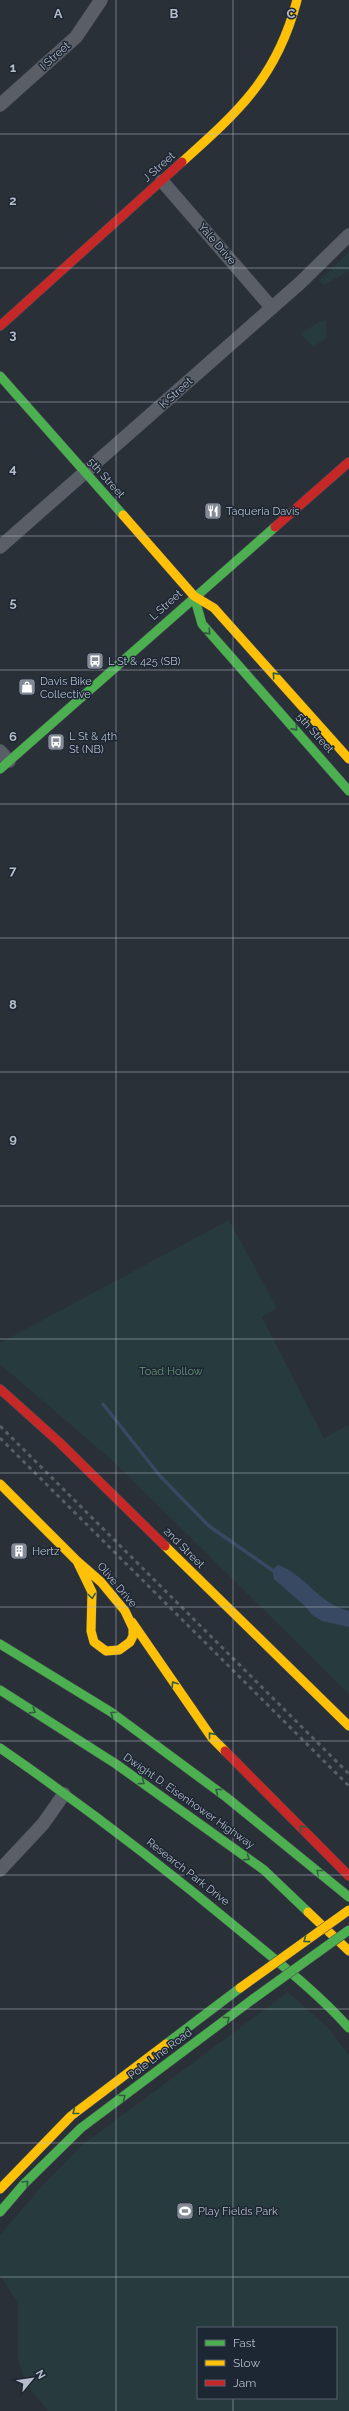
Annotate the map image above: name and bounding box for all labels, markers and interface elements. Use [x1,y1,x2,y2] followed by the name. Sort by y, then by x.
[54,6,63,21] text: A
[170,6,179,21] text: B
[287,6,296,21] text: C
[37,39,73,73] street label: I Street
[10,60,17,75] text: 1
[140,149,178,185] street label: J Street
[9,193,17,208] text: 2
[195,221,239,268] street label: Yale Drive
[9,327,17,342] text: 3
[157,374,196,411] street label: K Street
[85,455,128,501] street label: 5th Street
[9,461,17,476] text: 4
[203,501,223,521] restaurant icon: Taqueria Davis
[226,505,300,518] place label: Taqueria Davis
[147,587,185,623] street label: L Street
[9,595,17,610] text: 5
[204,627,211,634] one-way arrow
[85,651,105,671] bus stop icon: L St & 425 (SB)
[108,655,181,668] place label: L St & 425 (SB)
[272,673,279,680] one-way arrow
[40,675,92,701] place label: Davis Bike Collective
[17,677,37,697] shop icon: Davis Bike Collective
[294,710,337,756] street label: 5th Street
[290,723,298,731] one-way arrow
[9,729,17,744] text: 6
[69,730,117,756] place label: L St & 4th St (NB)
[46,732,66,752] bus stop icon: L St & 4th St (NB)
[9,863,17,878] text: 7
[9,997,17,1012] text: 8
[9,1131,17,1146] text: 9
[139,1365,203,1378] park label: Toad Hollow
[161,1525,207,1571] street label: 2nd Street
[9,1541,29,1561] building icon: Hertz
[32,1545,60,1558] place label: Hertz
[94,1560,140,1611] street label: Olive Drive
[87,1593,96,1599] one-way arrow
[171,1681,179,1688] one-way arrow
[29,1706,36,1714] one-way arrow
[110,1711,117,1719] one-way arrow
[209,1733,216,1740] one-way arrow
[121,1751,257,1851] street label: Dwight D. Eisenhower Highway
[137,1777,144,1784] one-way arrow
[215,1789,222,1796] one-way arrow
[299,1825,307,1833] one-way arrow
[144,1836,232,1909] street label: Research Park Drive
[243,1853,250,1860] one-way arrow
[316,1870,324,1877] one-way arrow
[303,1936,310,1943] one-way arrow
[222,2016,229,2023] one-way arrow
[126,2026,195,2082] street label: Pole Line Road
[118,2095,125,2102] one-way arrow
[73,2108,80,2115] one-way arrow
[21,2180,29,2188] one-way arrow
[175,2201,195,2221] sports icon: Play Fields Park
[198,2205,278,2218] place label: Play Fields Park
[197,2327,337,2399] legend
[233,2336,256,2350] text: Fast
[233,2356,260,2370] text: Slow
[12,2359,52,2399] north arrow
[33,2368,48,2381] text: N
[233,2376,256,2390] text: Jam

